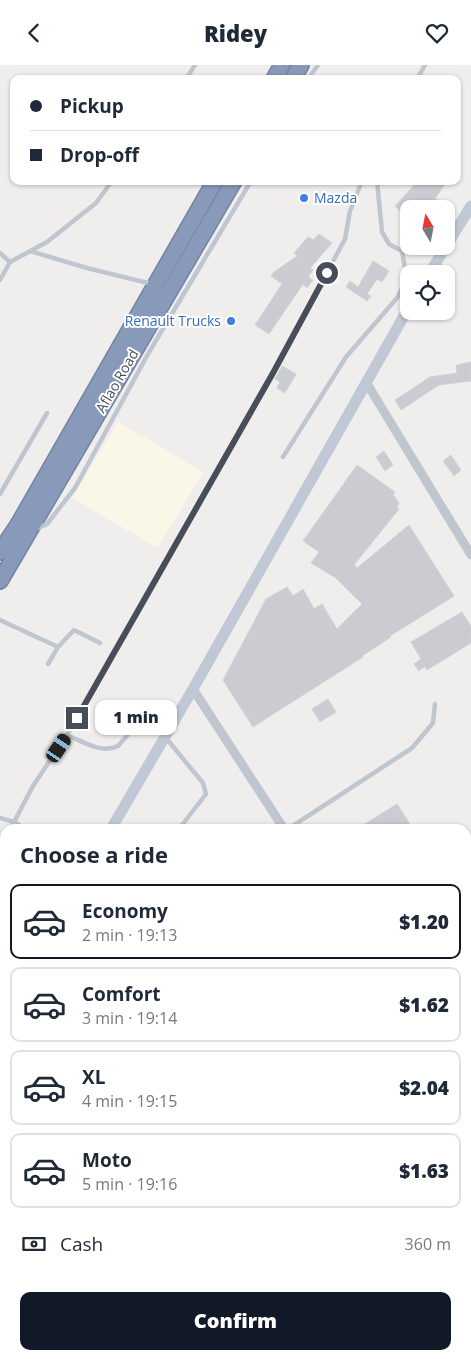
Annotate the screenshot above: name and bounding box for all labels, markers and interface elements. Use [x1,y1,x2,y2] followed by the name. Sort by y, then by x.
[204,18,267,48] text: Ridey
[20,19,48,47] icon: back
[423,19,451,47] icon: heart
[60,93,124,119] text: Pickup
[60,142,139,168] text: Drop-off
[314,188,357,207] place label: Mazda
[298,192,310,204] marker: Mazda
[400,200,455,255] north arrow
[400,200,455,320] map controls
[316,262,338,284] route start
[400,265,455,320] button: locate
[125,311,221,330] place label: Renault Trucks
[225,315,237,327] marker: Renault Trucks
[91,346,142,416] street label: Aflao Road
[94,701,177,735] callout: 1 min
[113,706,159,728] text: 1 min
[66,707,88,729] route end
[44,731,73,765] car
[20,839,168,869] text: Choose a ride
[82,898,168,924] text: Economy
[22,899,67,944] icon: car
[399,909,449,935] text: $1.20
[82,924,177,946] text: 2 min · 19:13
[82,981,161,1007] text: Comfort
[22,982,67,1027] icon: car
[399,992,449,1018] text: $1.62
[82,1007,177,1029] text: 3 min · 19:14
[82,1064,105,1090] text: XL
[22,1065,67,1110] icon: car
[399,1075,449,1101] text: $2.04
[82,1090,177,1112] text: 4 min · 19:15
[82,1147,132,1173] text: Moto
[22,1148,67,1193] icon: car
[399,1158,449,1184] text: $1.63
[82,1173,177,1195] text: 5 min · 19:16
[20,1230,48,1258] icon: cash
[60,1231,103,1257] text: Cash
[405,1233,451,1255] text: 360 m
[20,1292,451,1350] button: Confirm

